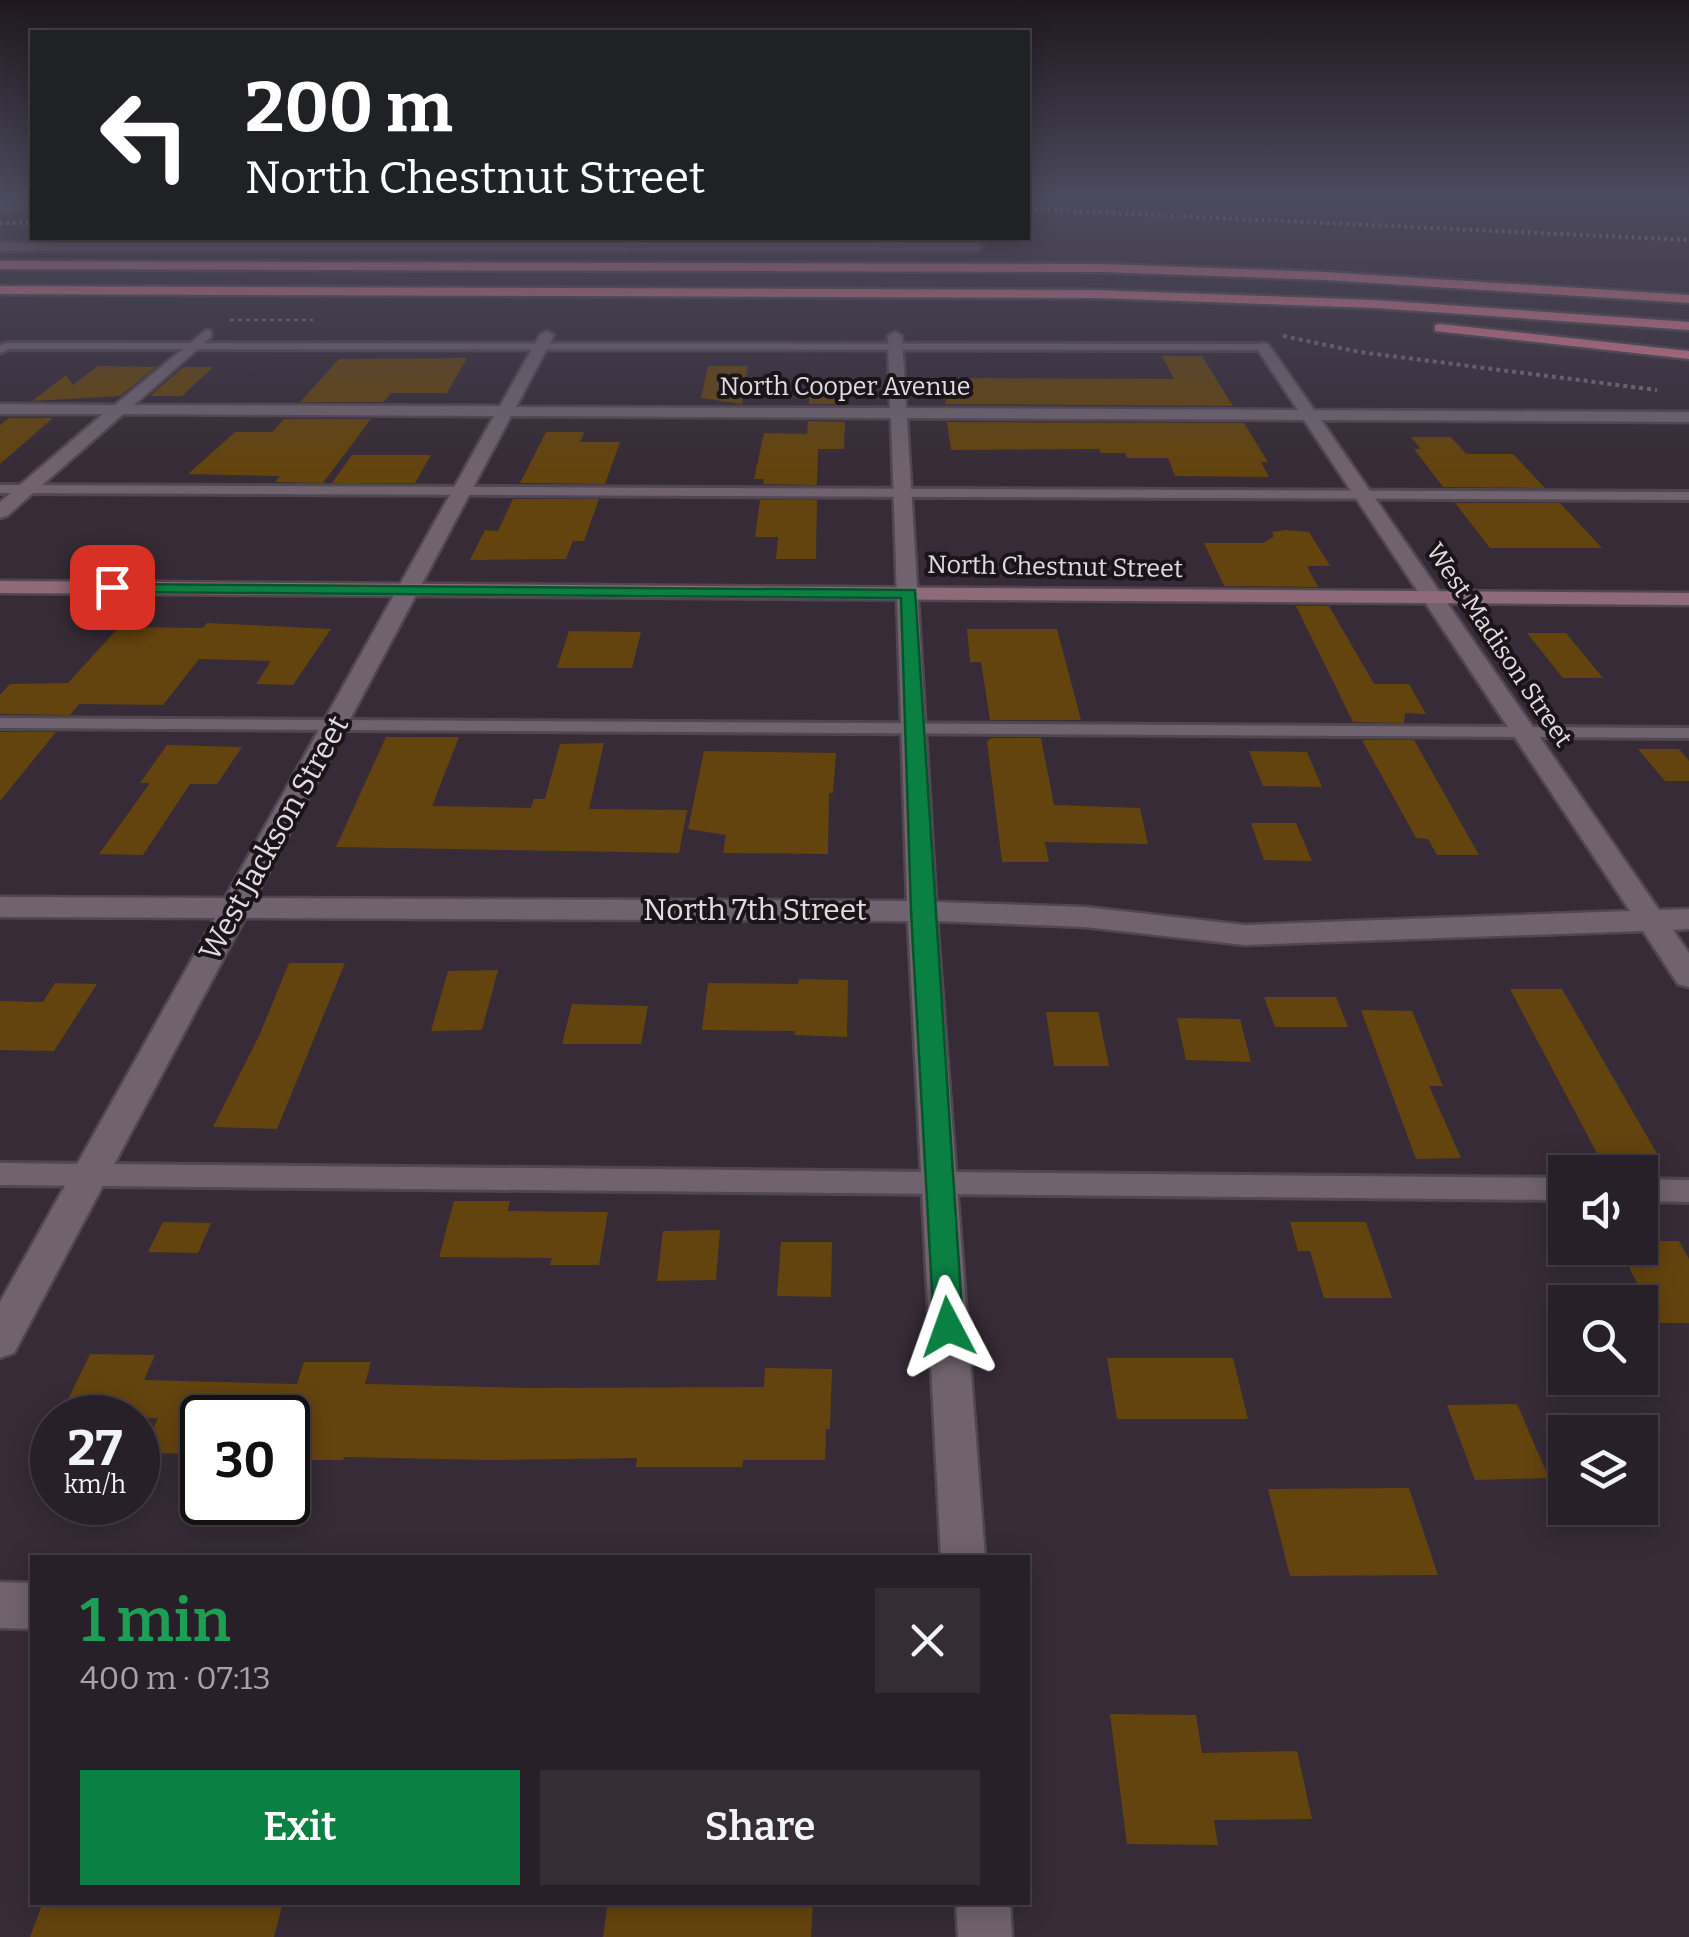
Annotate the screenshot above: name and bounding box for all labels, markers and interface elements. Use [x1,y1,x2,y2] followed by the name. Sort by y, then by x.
[245,66,453,150] text: 200 m
[80,70,210,200] icon: left
[245,151,705,205] text: North Chestnut Street
[720,372,970,402] street label: North Cooper Avenue
[1420,538,1578,752] street label: West Madison Street
[70,545,155,630] pin
[927,550,1183,584] street label: North Chestnut Street
[85,560,140,615] icon: arrive
[192,709,356,967] street label: West Jackson Street
[643,892,867,928] street label: North 7th Street
[1548,1155,1658,1525] map controls
[1548,1155,1658,1265] button: sound
[896,1275,1000,1379] position arrow
[1548,1285,1658,1395] button: search
[180,1395,310,1525] speed limit sign: 30
[1548,1415,1658,1525] button: layers
[68,1418,122,1478] text: 27
[64,1470,126,1500] text: km/h
[80,1585,231,1657] text: 1 min
[875,1588,980,1693] button: close
[80,1659,271,1697] text: 400 m · 07:13
[80,1770,520,1885] button: Exit
[540,1770,980,1885] button: Share

